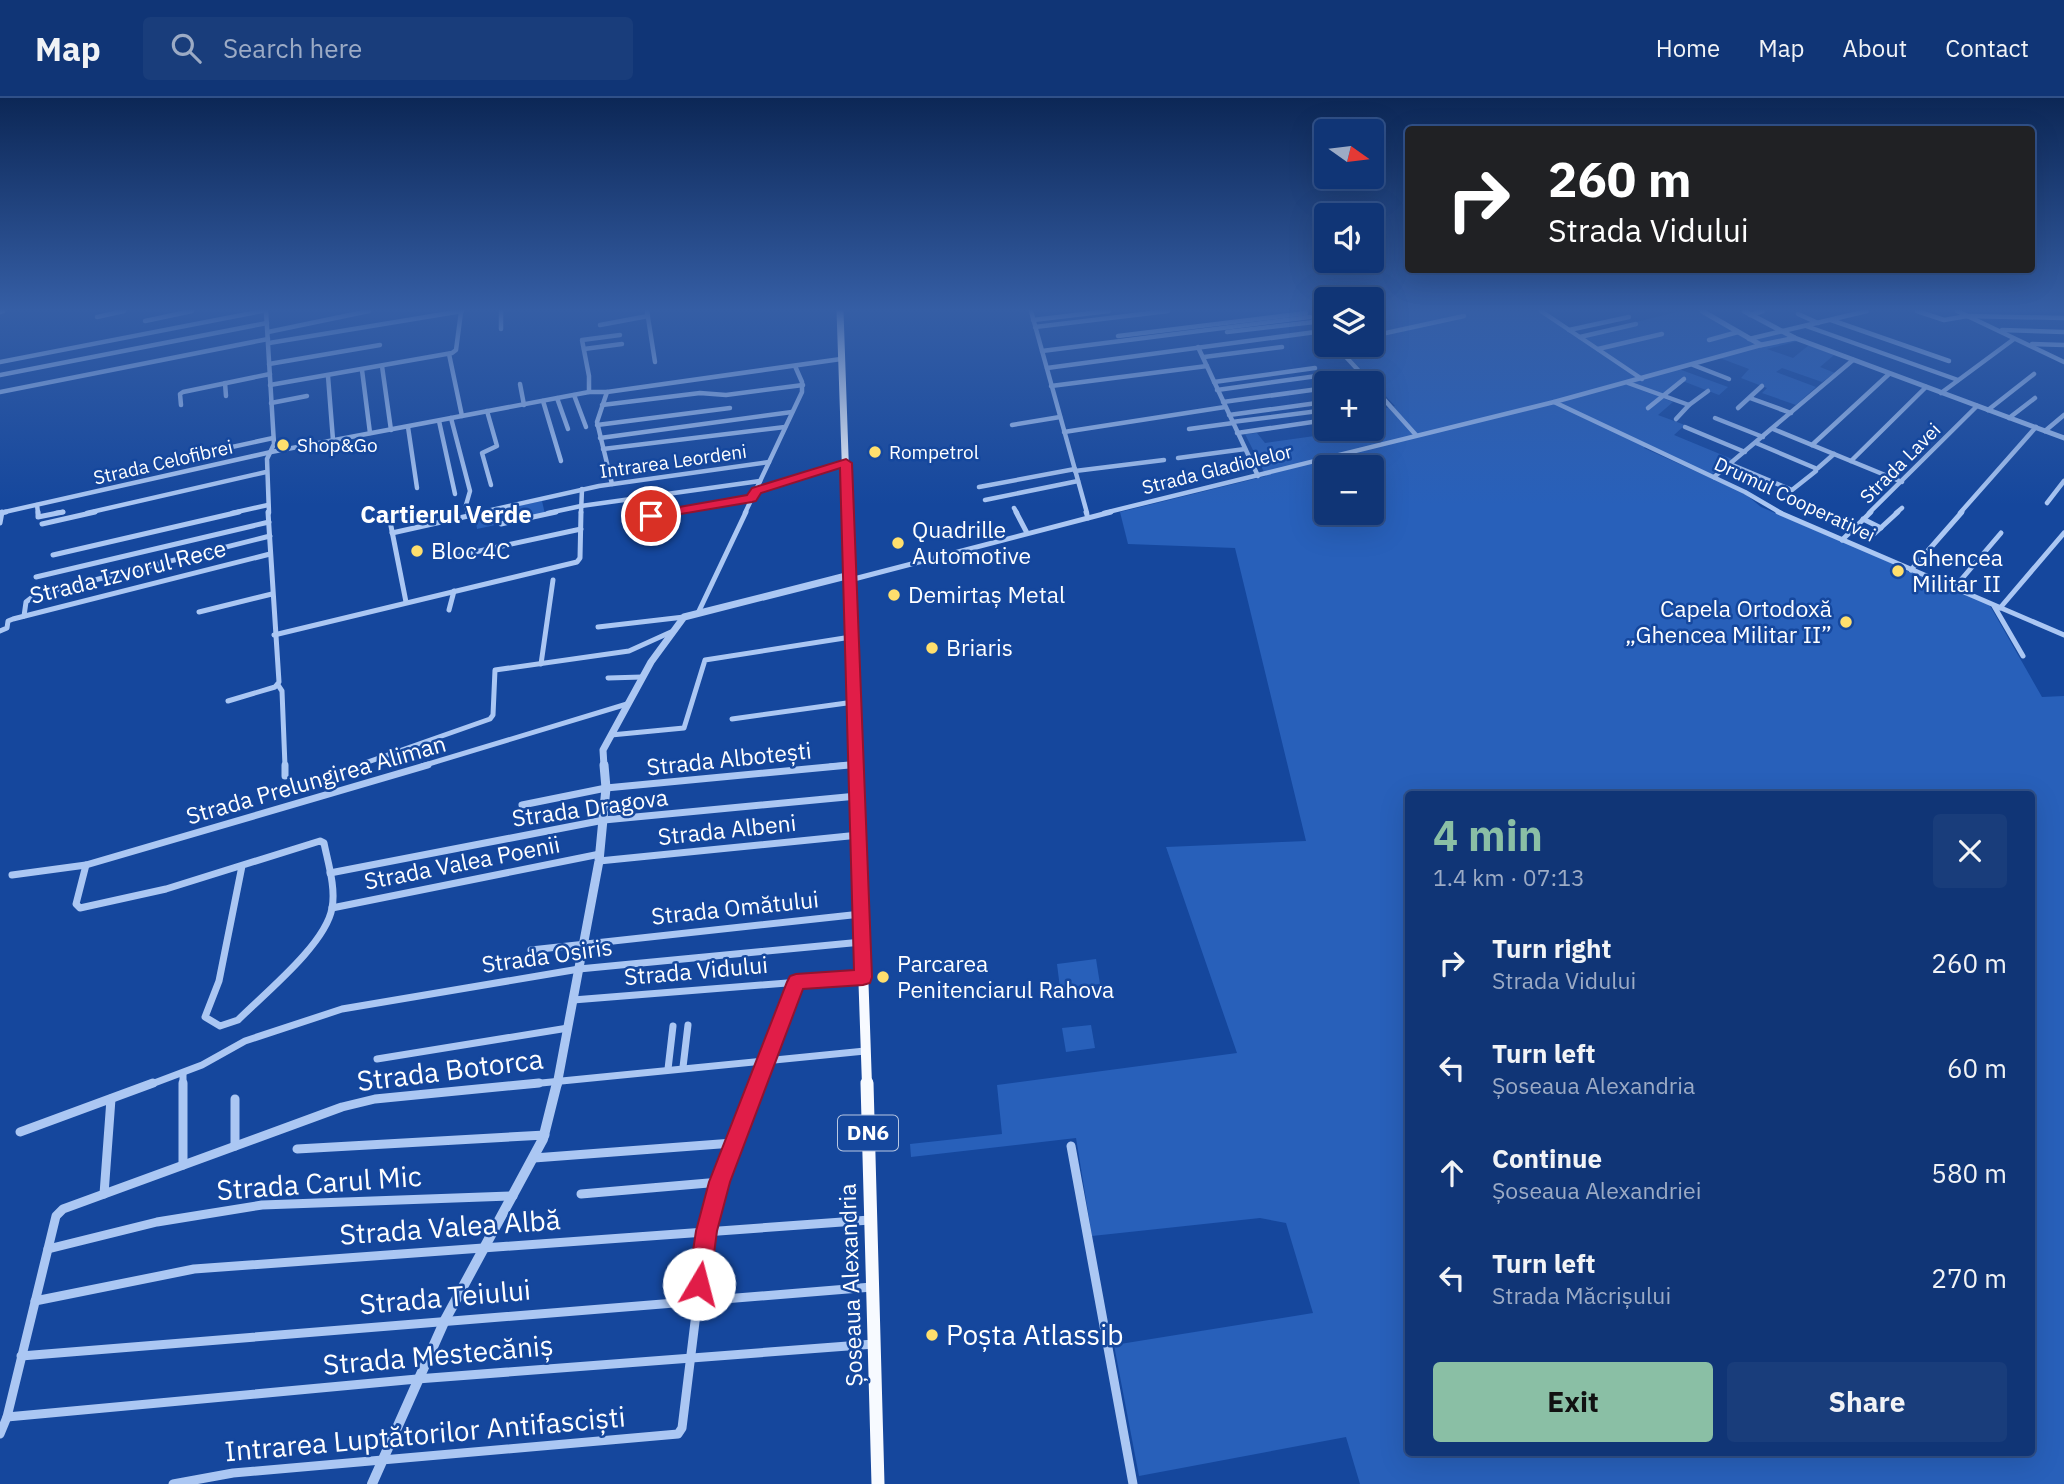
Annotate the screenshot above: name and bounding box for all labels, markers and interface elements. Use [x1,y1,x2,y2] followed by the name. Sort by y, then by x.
[143,17,633,80] search box
[35,27,101,70] text: Map
[167,29,205,67] icon: search
[223,31,362,65] text: Search here
[1656,32,1720,64] text: Home
[1758,32,1804,64] text: Map
[1842,32,1907,64] text: About
[1945,32,2029,64] text: Contact
[1314,119,1384,189] north arrow
[1314,119,1384,525] map controls
[1548,147,1692,210] text: 260 m
[1433,154,1524,245] icon: right
[1314,203,1384,273] button: sound
[1548,209,1749,251] text: Strada Vidului
[1314,287,1384,357] button: layers
[1314,371,1384,441] button: +
[1855,418,1945,508] street label: Strada Lavei
[297,433,378,457] place label: Shop&Go
[91,434,235,490] street label: Strada Celofibrei
[275,437,291,453] marker: Shop&Go
[598,439,748,483] street label: Intrarea Leordeni
[1140,439,1294,499] street label: Strada Gladiolelor
[889,440,979,464] place label: Rompetrol
[867,444,883,460] marker: Rompetrol
[1711,451,1879,547] street label: Drumul Cooperativei
[1314,455,1384,525] button: −
[621,486,681,546] pin
[632,497,670,535] icon: arrive
[360,498,532,530] district label: Cartierul Verde
[912,514,1031,570] place label: Quadrille Automotive
[26,532,229,610] street label: Strada Izvorul Rece
[431,535,510,565] place label: Bloc 4C
[890,535,906,551] marker: Quadrille Automotive
[1912,542,2003,598] place label: Ghencea Militar II
[409,543,425,559] marker: Bloc 4C
[1890,563,1906,579] marker: Ghencea Militar II
[908,579,1065,609] place label: Demirtaș Metal
[886,587,902,603] marker: Demirtaș Metal
[1625,593,1832,649] place label: Capela Ortodoxă „Ghencea Militar II”
[1838,614,1854,630] marker: Capela Ortodoxă „Ghencea Militar II”
[946,632,1013,662] place label: Briaris
[924,640,940,656] marker: Briaris
[182,728,449,831] street label: Strada Prelungirea Aliman
[645,734,813,782] street label: Strada Albotești
[510,781,670,833] street label: Strada Dragova
[656,807,798,851] street label: Strada Albeni
[1433,808,1543,863] text: 4 min
[1933,814,2007,888] button: close
[361,828,562,896] street label: Strada Valea Poenii
[1433,862,1585,892] text: 1.4 km · 07:13
[650,883,820,931] street label: Strada Omătului
[480,931,614,979] street label: Strada Osiris
[1492,931,1611,965] text: Turn right
[1433,944,1471,982] icon: right
[1931,946,2007,980] text: 260 m
[897,948,1114,1004] place label: Parcarea Penitenciarul Rahova
[623,949,769,991] street label: Strada Vidului
[1492,965,1636,995] text: Strada Vidului
[875,969,891,985] marker: Parcarea Penitenciarul Rahova
[1492,1036,1595,1070] text: Turn left
[355,1040,545,1099] street label: Strada Botorca
[1433,1049,1471,1087] icon: left
[1947,1051,2007,1085] text: 60 m
[1492,1070,1695,1100] text: Șoseaua Alexandria
[838,1116,898,1150] road number: DN6
[1492,1141,1602,1175] text: Continue
[1433,1154,1471,1192] icon: ahead
[1931,1156,2007,1190] text: 580 m
[215,1157,423,1208] street label: Strada Carul Mic
[1492,1175,1701,1205] text: Șoseaua Alexandriei
[831,1183,869,1387] street label: Șoseaua Alexandria
[338,1200,562,1253] street label: Strada Valea Albă
[1492,1246,1595,1280] text: Turn left
[662,1247,736,1321] position arrow
[1433,1259,1471,1297] icon: left
[1931,1261,2007,1295] text: 270 m
[358,1271,532,1322] street label: Strada Teiului
[1492,1280,1671,1310] text: Strada Măcrișului
[946,1316,1124,1353] place label: Poșta Atlassib
[321,1326,555,1383] street label: Strada Mestecăniș
[924,1327,940,1343] marker: Poșta Atlassib
[1433,1362,1713,1442] button: Exit
[1727,1362,2007,1442] button: Share
[223,1398,627,1469] street label: Intrarea Luptătorilor Antifasciști

